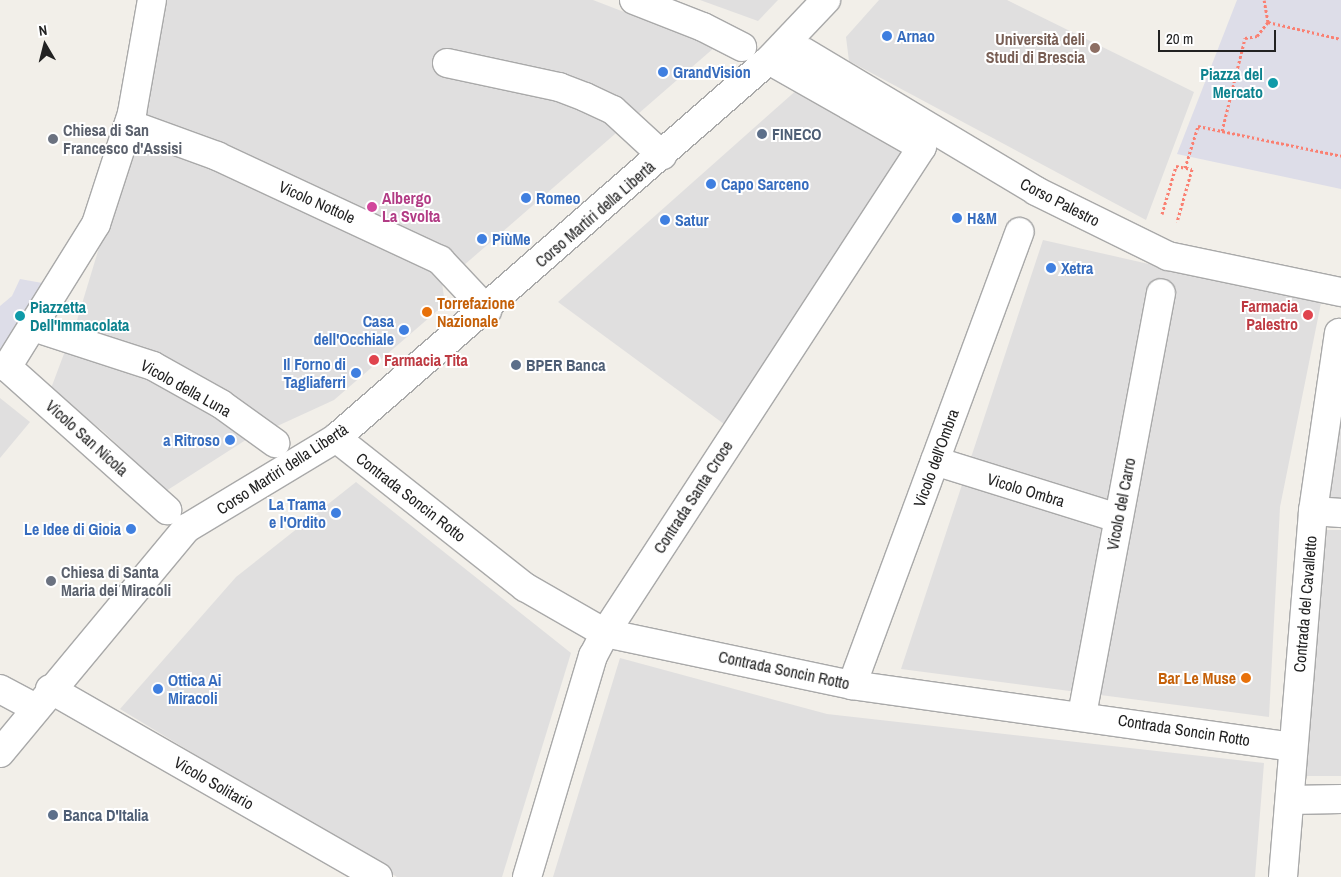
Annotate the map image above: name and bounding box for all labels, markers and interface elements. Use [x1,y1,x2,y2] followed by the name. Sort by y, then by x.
[20,20,70,70] north arrow
[1161,20,1278,52] scale bar
[38,21,48,40] text: N
[897,26,935,46] place label: Arnao
[1166,28,1193,49] text: 20 m
[986,29,1085,67] place label: Università deli Studi di Brescia
[881,30,893,42] marker: Arnao
[1089,42,1101,54] marker: Università deli Studi di Brescia
[673,62,751,82] place label: GrandVision
[1200,64,1263,102] place label: Piazza del Mercato
[657,66,669,78] marker: GrandVision
[1267,77,1279,89] marker: Piazza del Mercato
[63,120,182,158] place label: Chiesa di San Francesco d'Assisi
[772,124,822,144] place label: FINECO
[756,128,768,140] marker: FINECO
[47,133,59,145] marker: Chiesa di San Francesco d'Assisi
[531,157,659,271] street label: Corso Martiri della Libertà
[721,174,809,194] place label: Capo Sarceno
[1017,174,1103,230] street label: Corso Palestro
[276,177,358,227] street label: Vicolo Nottole
[705,178,717,190] marker: Capo Sarceno
[382,188,440,226] place label: Albergo La Svolta
[536,188,580,208] place label: Romeo
[520,192,532,204] marker: Romeo
[366,201,378,213] marker: Albergo La Svolta
[967,208,997,228] place label: H&M
[675,210,709,230] place label: Satur
[951,212,963,224] marker: H&M
[659,214,671,226] marker: Satur
[492,229,531,249] place label: PiùMe
[476,233,488,245] marker: PiùMe
[1061,258,1093,278] place label: Xetra
[1045,262,1057,274] marker: Xetra
[437,293,515,331] place label: Torrefazione Nazionale
[1241,296,1298,334] place label: Farmacia Palestro
[30,297,129,335] place label: Piazzetta Dell'Immacolata
[421,306,433,318] marker: Torrefazione Nazionale
[1302,309,1314,321] marker: Farmacia Palestro
[14,310,26,322] marker: Piazzetta Dell'Immacolata
[314,311,394,349] place label: Casa dell'Occhiale
[398,324,410,336] marker: Casa dell'Occhiale
[384,350,468,370] place label: Farmacia Tita
[283,354,346,392] place label: Il Forno di Tagliaferri
[368,354,380,366] marker: Farmacia Tita
[137,355,235,421] street label: Vicolo della Luna
[526,355,605,375] place label: BPER Banca
[510,359,522,371] marker: BPER Banca
[350,367,362,379] marker: Il Forno di Tagliaferri
[42,396,132,480] street label: Vicolo San Nicola
[909,406,963,510] street label: Vicolo dell'Ombra
[213,419,351,519] street label: Corso Martiri della Libertà
[163,430,220,450] place label: a Ritroso
[224,434,236,446] marker: a Ritroso
[649,437,737,557] street label: Contrada Santa Croce
[353,448,469,546] street label: Contrada Soncin Rotto
[1103,456,1139,552] street label: Vicolo del Carro
[985,469,1067,511] street label: Vicolo Ombra
[268,494,326,532] place label: La Trama e l'Ordito
[330,507,342,519] marker: La Trama e l'Ordito
[24,519,121,539] place label: Le Idee di Gioia
[125,523,137,535] marker: Le Idee di Gioia
[1289,535,1321,673] street label: Contrada del Cavalletto
[61,562,171,600] place label: Chiesa di Santa Maria dei Miracoli
[45,575,57,587] marker: Chiesa di Santa Maria dei Miracoli
[717,647,851,693] street label: Contrada Soncin Rotto
[1158,668,1236,688] place label: Bar Le Muse
[168,670,222,708] place label: Ottica Ai Miracoli
[1240,672,1252,684] marker: Bar Le Muse
[152,683,164,695] marker: Ottica Ai Miracoli
[1117,710,1251,750] street label: Contrada Soncin Rotto
[171,752,257,814] street label: Vicolo Solitario
[63,805,149,825] place label: Banca D'Italia
[47,809,59,821] marker: Banca D'Italia

